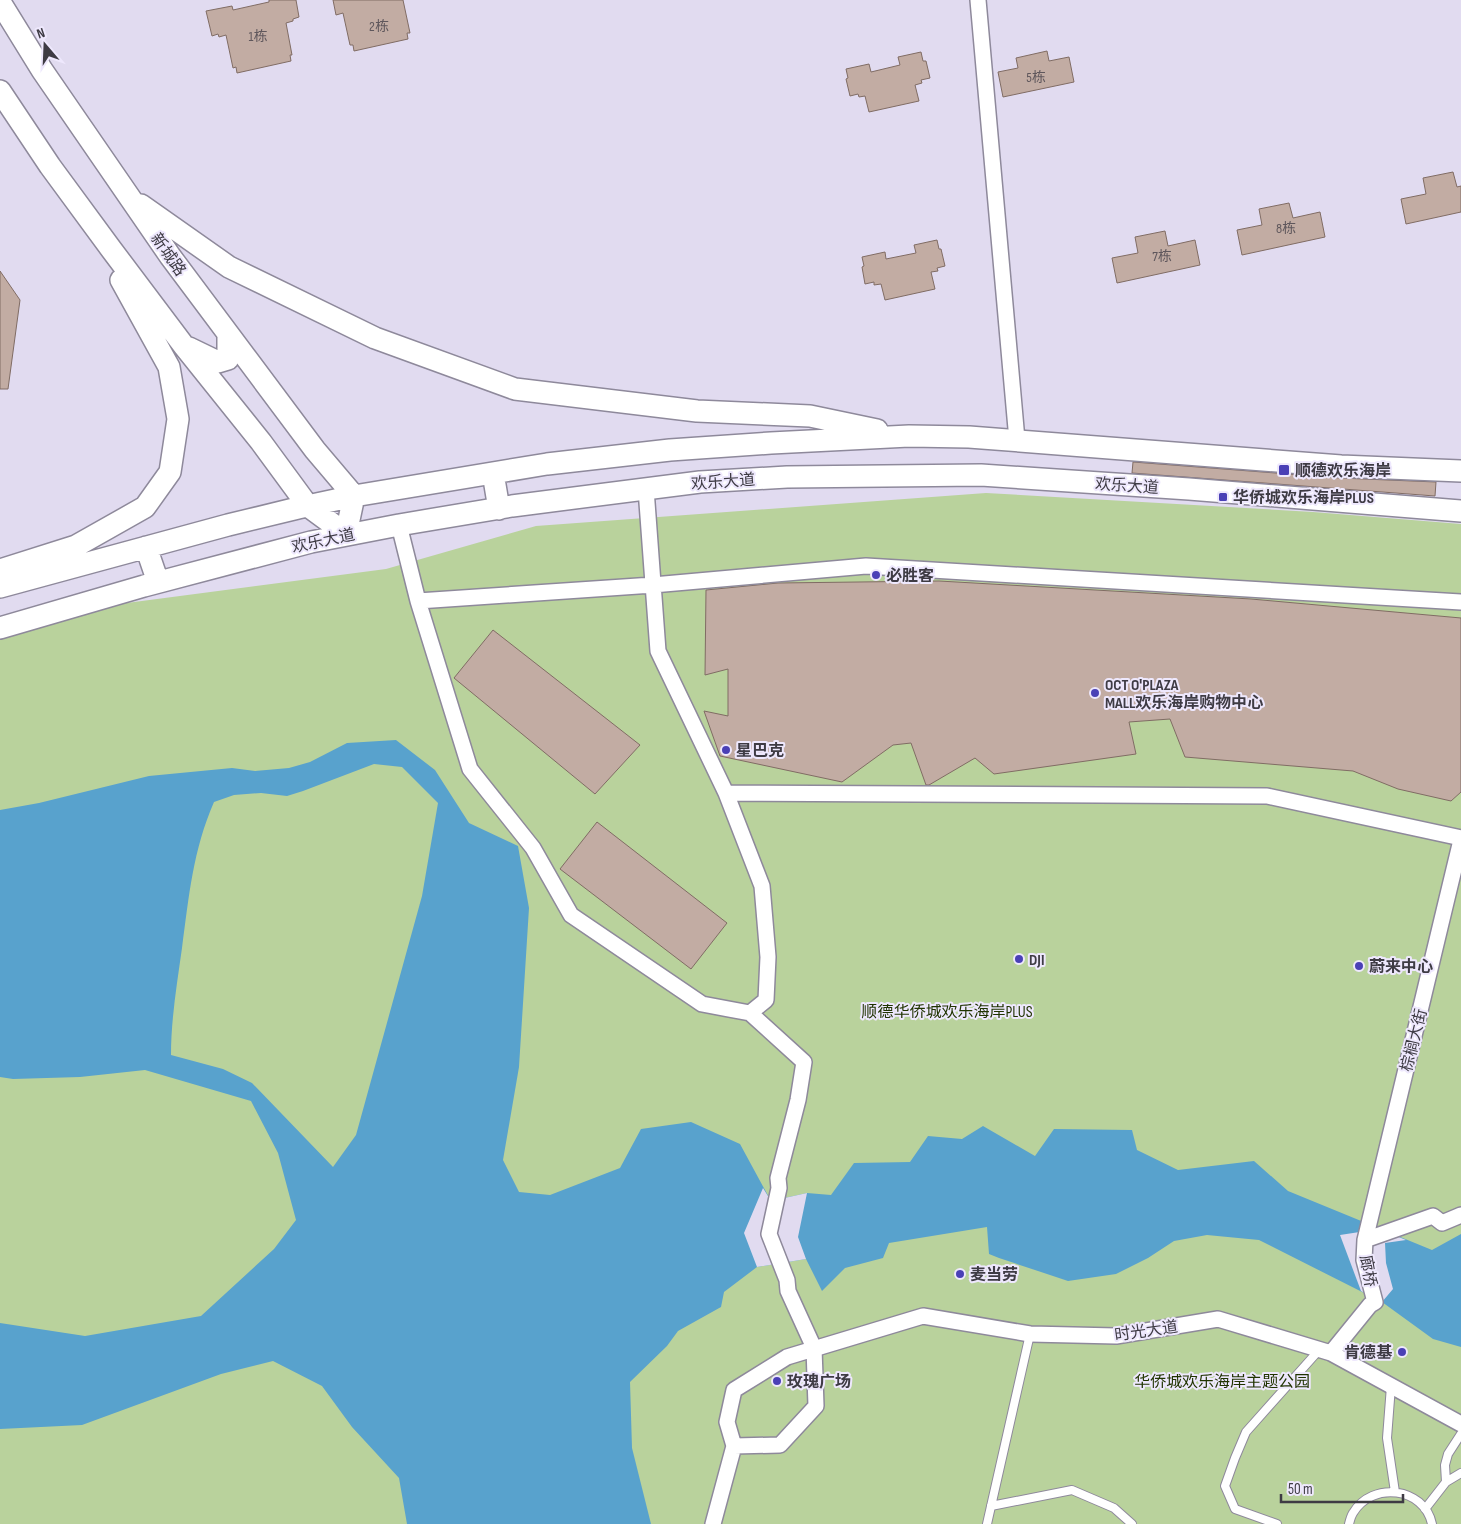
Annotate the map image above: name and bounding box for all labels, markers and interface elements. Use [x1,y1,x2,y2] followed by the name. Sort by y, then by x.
[369,18,389,35] house number: 2栋
[20,20,70,70] north arrow
[35,24,47,42] text: N
[249,28,267,45] house number: 1栋
[1026,69,1046,86] house number: 5栋
[1276,220,1296,237] house number: 8栋
[146,230,189,280] street label: 新城路
[1152,248,1172,265] house number: 7栋
[1295,461,1391,481] place label: 顺德欢乐海岸
[1277,463,1291,477] marker: 顺德欢乐海岸
[691,471,756,494] street label: 欢乐大道
[1094,475,1159,498] street label: 欢乐大道
[1233,488,1374,508] place label: 华侨城欢乐海岸PLUS
[1217,491,1229,503] marker: 华侨城欢乐海岸PLUS
[290,526,357,557] street label: 欢乐大道
[886,567,934,586] place label: 必胜客
[870,569,882,581] marker: 必胜客
[1105,676,1263,713] place label: OCT O'PLAZA MALL欢乐海岸购物中心
[1089,687,1101,699] marker: OCT O'PLAZA MALL欢乐海岸购物中心
[736,742,784,761] place label: 星巴克
[720,744,732,756] marker: 星巴克
[1029,951,1044,970] place label: DJI
[1013,953,1025,965] marker: DJI
[1369,958,1433,977] place label: 蔚来中心
[1353,960,1365,972] marker: 蔚来中心
[861,1003,1033,1022] park label: 顺德华侨城欢乐海岸PLUS
[1397,1007,1431,1074] street label: 棕榈大街
[1355,1254,1380,1289] street label: 廊桥
[970,1266,1018,1285] place label: 麦当劳
[954,1268,966,1280] marker: 麦当劳
[1113,1318,1179,1345] street label: 时光大道
[1344,1343,1393,1363] place label: 肯德基
[1396,1346,1408,1358] marker: 肯德基
[787,1373,851,1392] place label: 玫瑰广场
[1134,1373,1310,1392] park label: 华侨城欢乐海岸主题公园
[771,1375,783,1387] marker: 玫瑰广场
[1281,1472,1404,1504] scale bar
[1288,1480,1313,1499] text: 50 m

